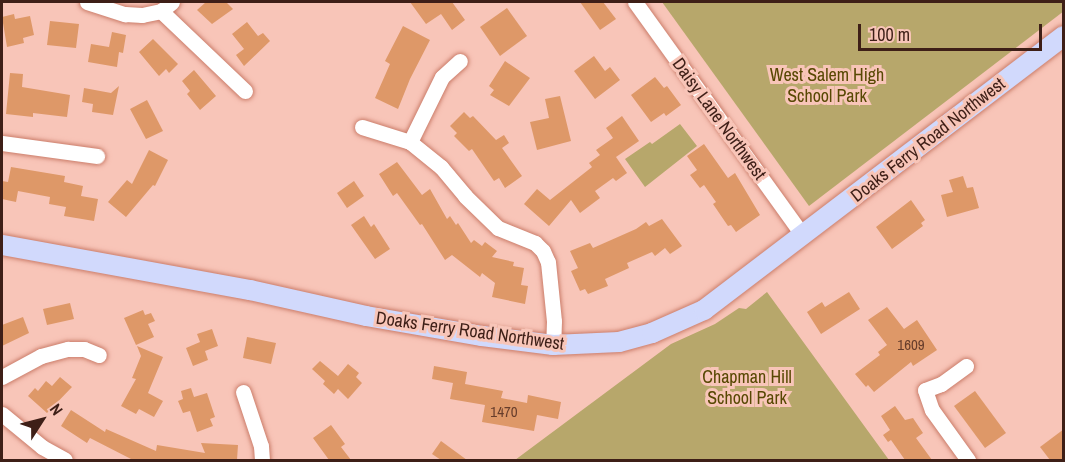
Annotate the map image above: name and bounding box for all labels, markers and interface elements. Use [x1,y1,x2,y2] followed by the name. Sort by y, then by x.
[861,12,1046,50] scale bar
[869,22,910,47] text: 100 m
[668,54,770,184] street label: Daisy Lane Northwest
[770,65,884,107] park label: West Salem High School Park
[847,73,1009,207] street label: Doaks Ferry Road Northwest
[375,307,565,355] street label: Doaks Ferry Road Northwest
[897,336,925,354] house number: 1609
[702,367,792,410] park label: Chapman Hill School Park
[12,390,72,450] north arrow
[45,399,68,420] text: N
[490,403,518,421] house number: 1470

